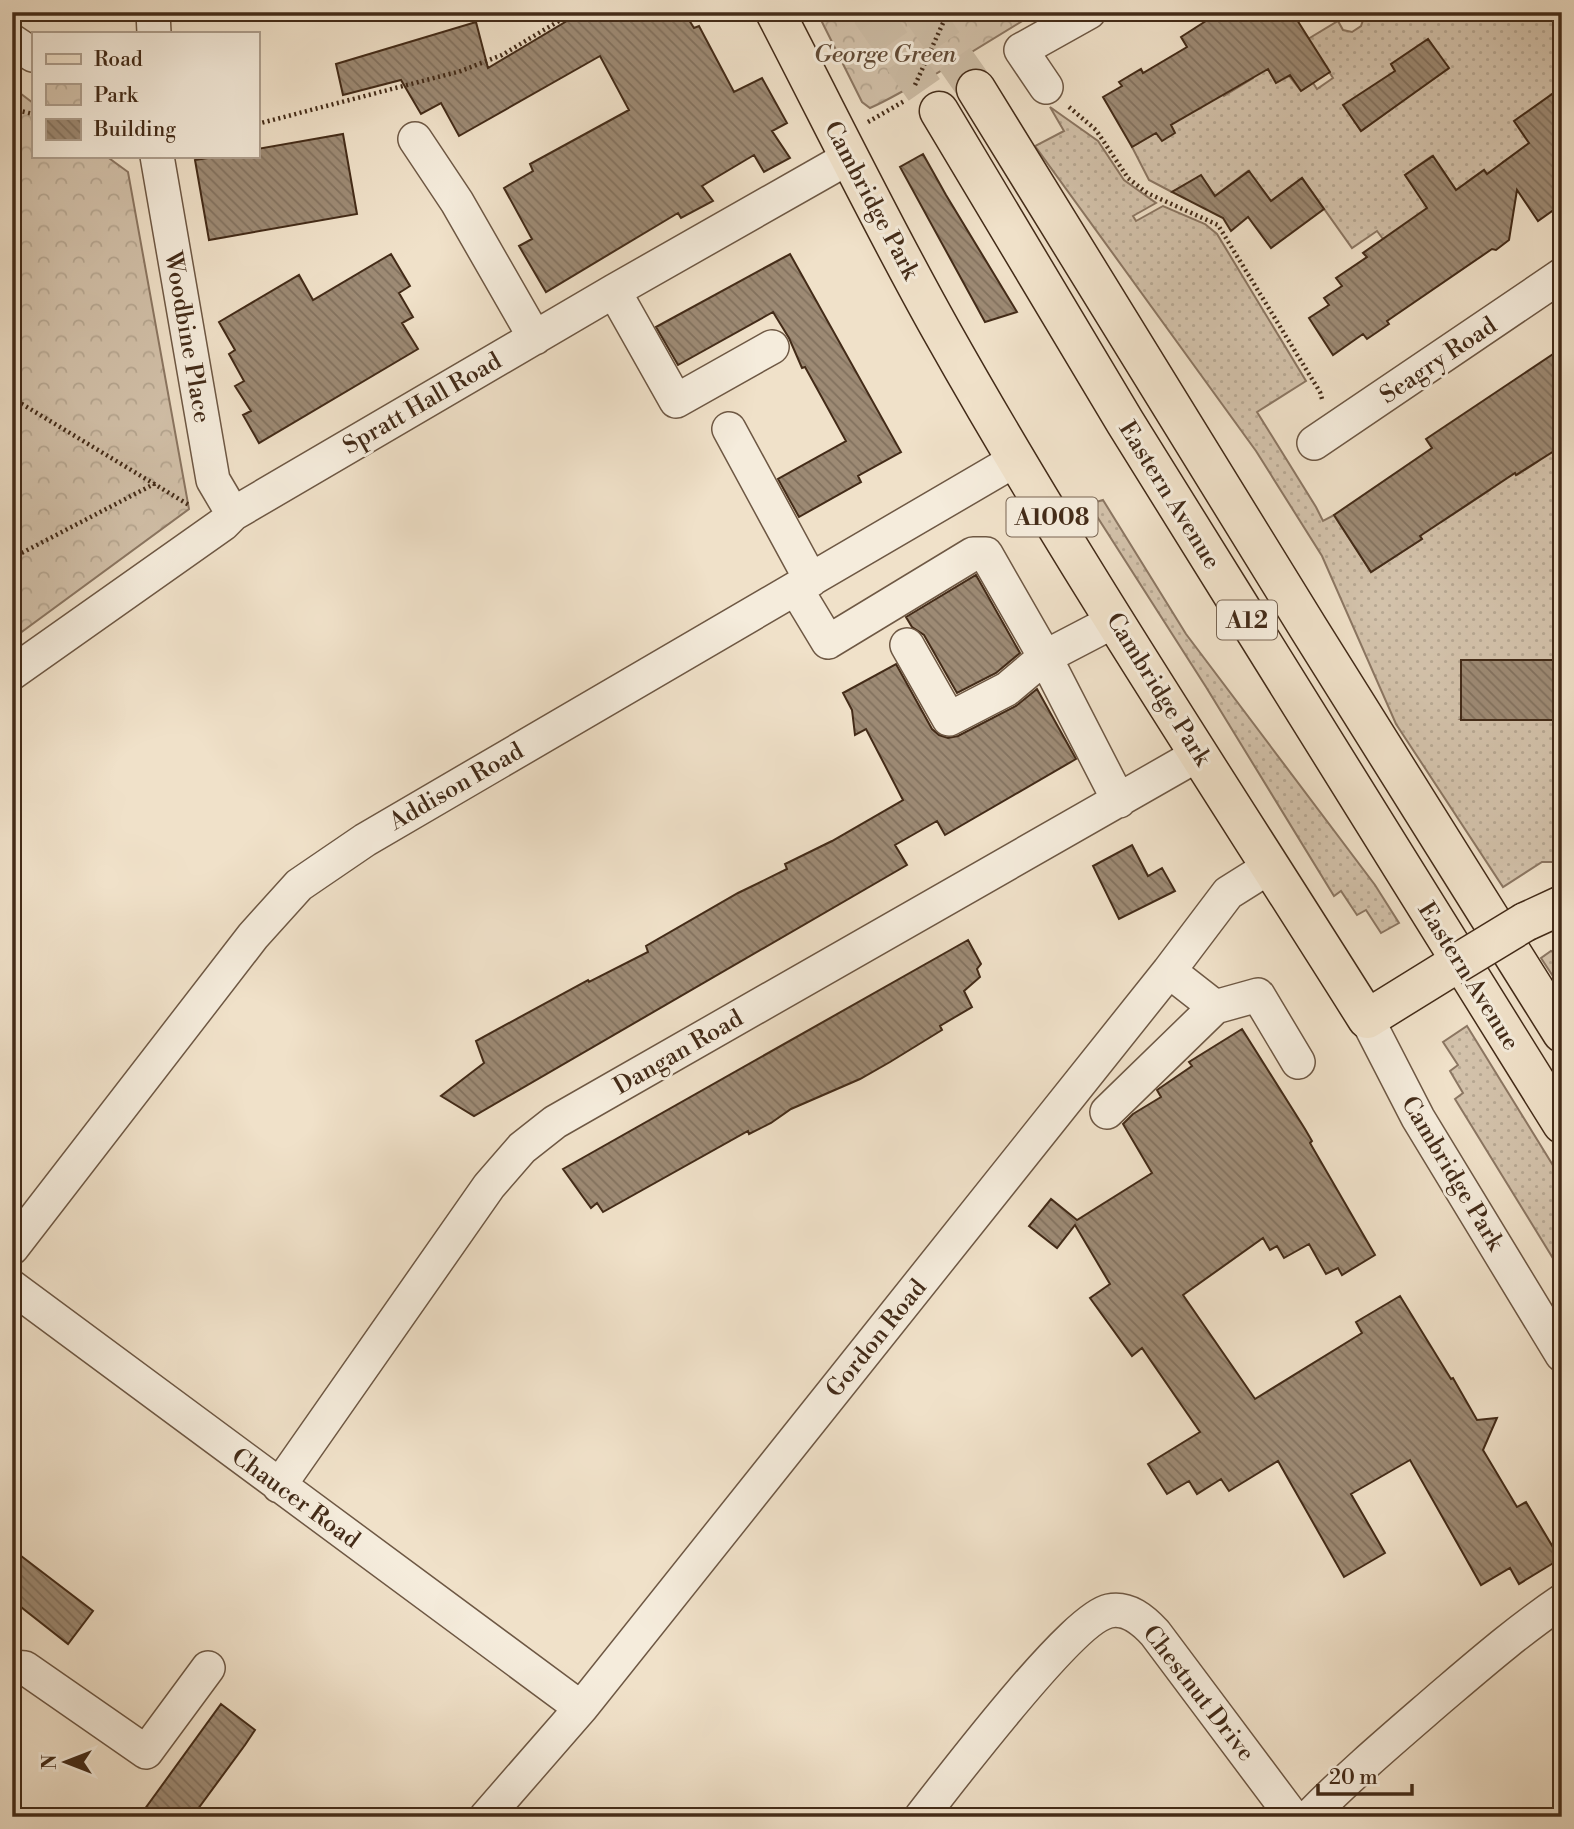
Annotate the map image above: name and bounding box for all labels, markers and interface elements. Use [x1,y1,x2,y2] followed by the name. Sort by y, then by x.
[32,32,259,158] legend
[814,40,957,70] park label: George Green
[94,47,143,73] text: Road
[94,83,139,109] text: Park
[817,116,926,286] street label: Cambridge Park
[93,117,176,143] text: Building
[157,248,217,425] street label: Woodbine Place
[1374,311,1503,411] street label: Seagry Road
[338,346,507,461] street label: Spratt Hall Road
[1112,416,1227,575] street label: Eastern Avenue
[1006,498,1098,537] road number: A1008
[1217,600,1277,640] road number: A12
[1099,607,1218,773] street label: Cambridge Park
[383,736,529,838] street label: Addison Road
[1411,897,1526,1056] street label: Eastern Avenue
[608,1004,749,1102] street label: Dangan Road
[1394,1091,1511,1257] street label: Cambridge Park
[820,1273,934,1404] street label: Gordon Road
[225,1442,366,1556] street label: Chaucer Road
[1136,1620,1261,1768] street label: Chestnut Drive
[32,1728,102,1798] north arrow
[1318,1752,1413,1796] scale bar
[38,1754,62,1770] text: N
[1329,1765,1378,1791] text: 20 m

